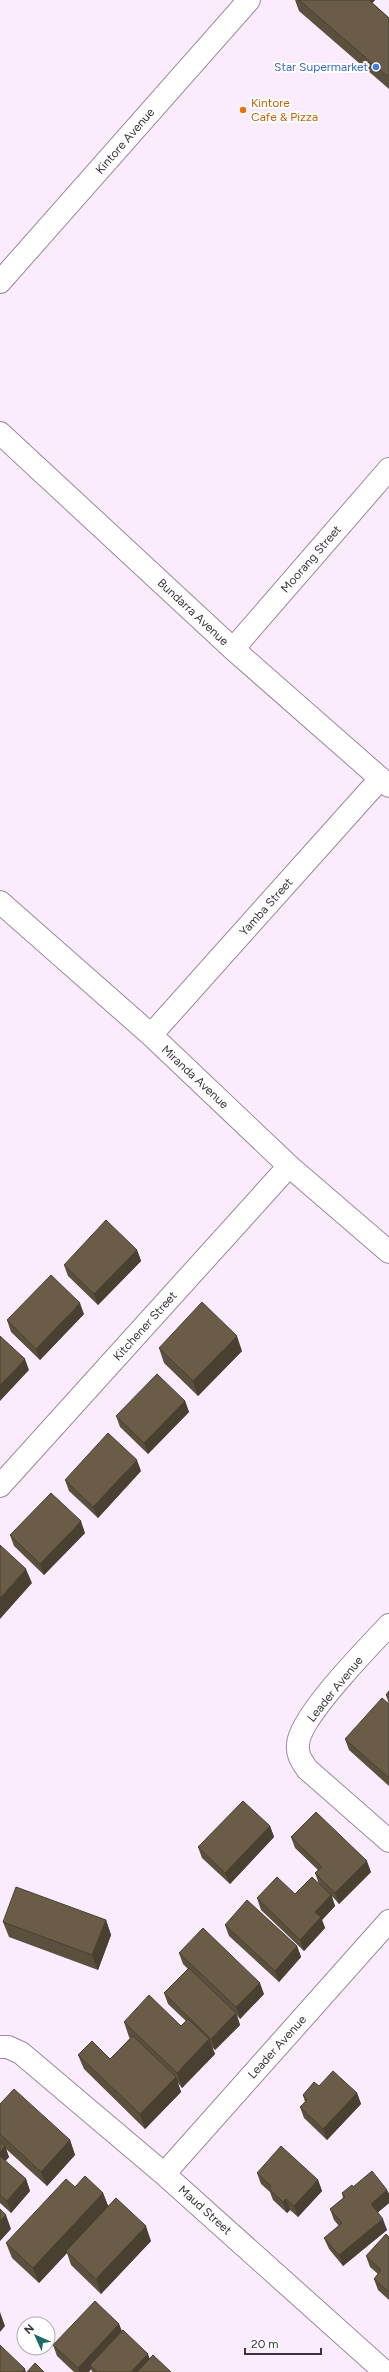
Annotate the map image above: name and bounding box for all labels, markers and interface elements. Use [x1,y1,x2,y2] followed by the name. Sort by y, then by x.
[274,60,368,74] place label: Star Supermarket
[371,62,381,72] marker: Star Supermarket
[251,96,318,124] place label: Kintore Cafe & Pizza
[93,105,158,177] street label: Kintore Avenue
[238,105,248,115] marker: Kintore Cafe & Pizza
[278,522,344,596] street label: Moorang Street
[155,576,232,649] street label: Bundarra Avenue
[237,875,296,939] street label: Yamba Street
[159,1042,232,1112] street label: Miranda Avenue
[110,1288,180,1363] street label: Kitchener Street
[304,1653,366,1725] street label: Leader Avenue
[245,2012,309,2081] street label: Leader Avenue
[176,2183,235,2238] street label: Maud Street
[16,2316,56,2356] north arrow
[22,2322,37,2337] text: N
[245,2330,321,2356] scale bar
[251,2337,279,2351] text: 20 m

